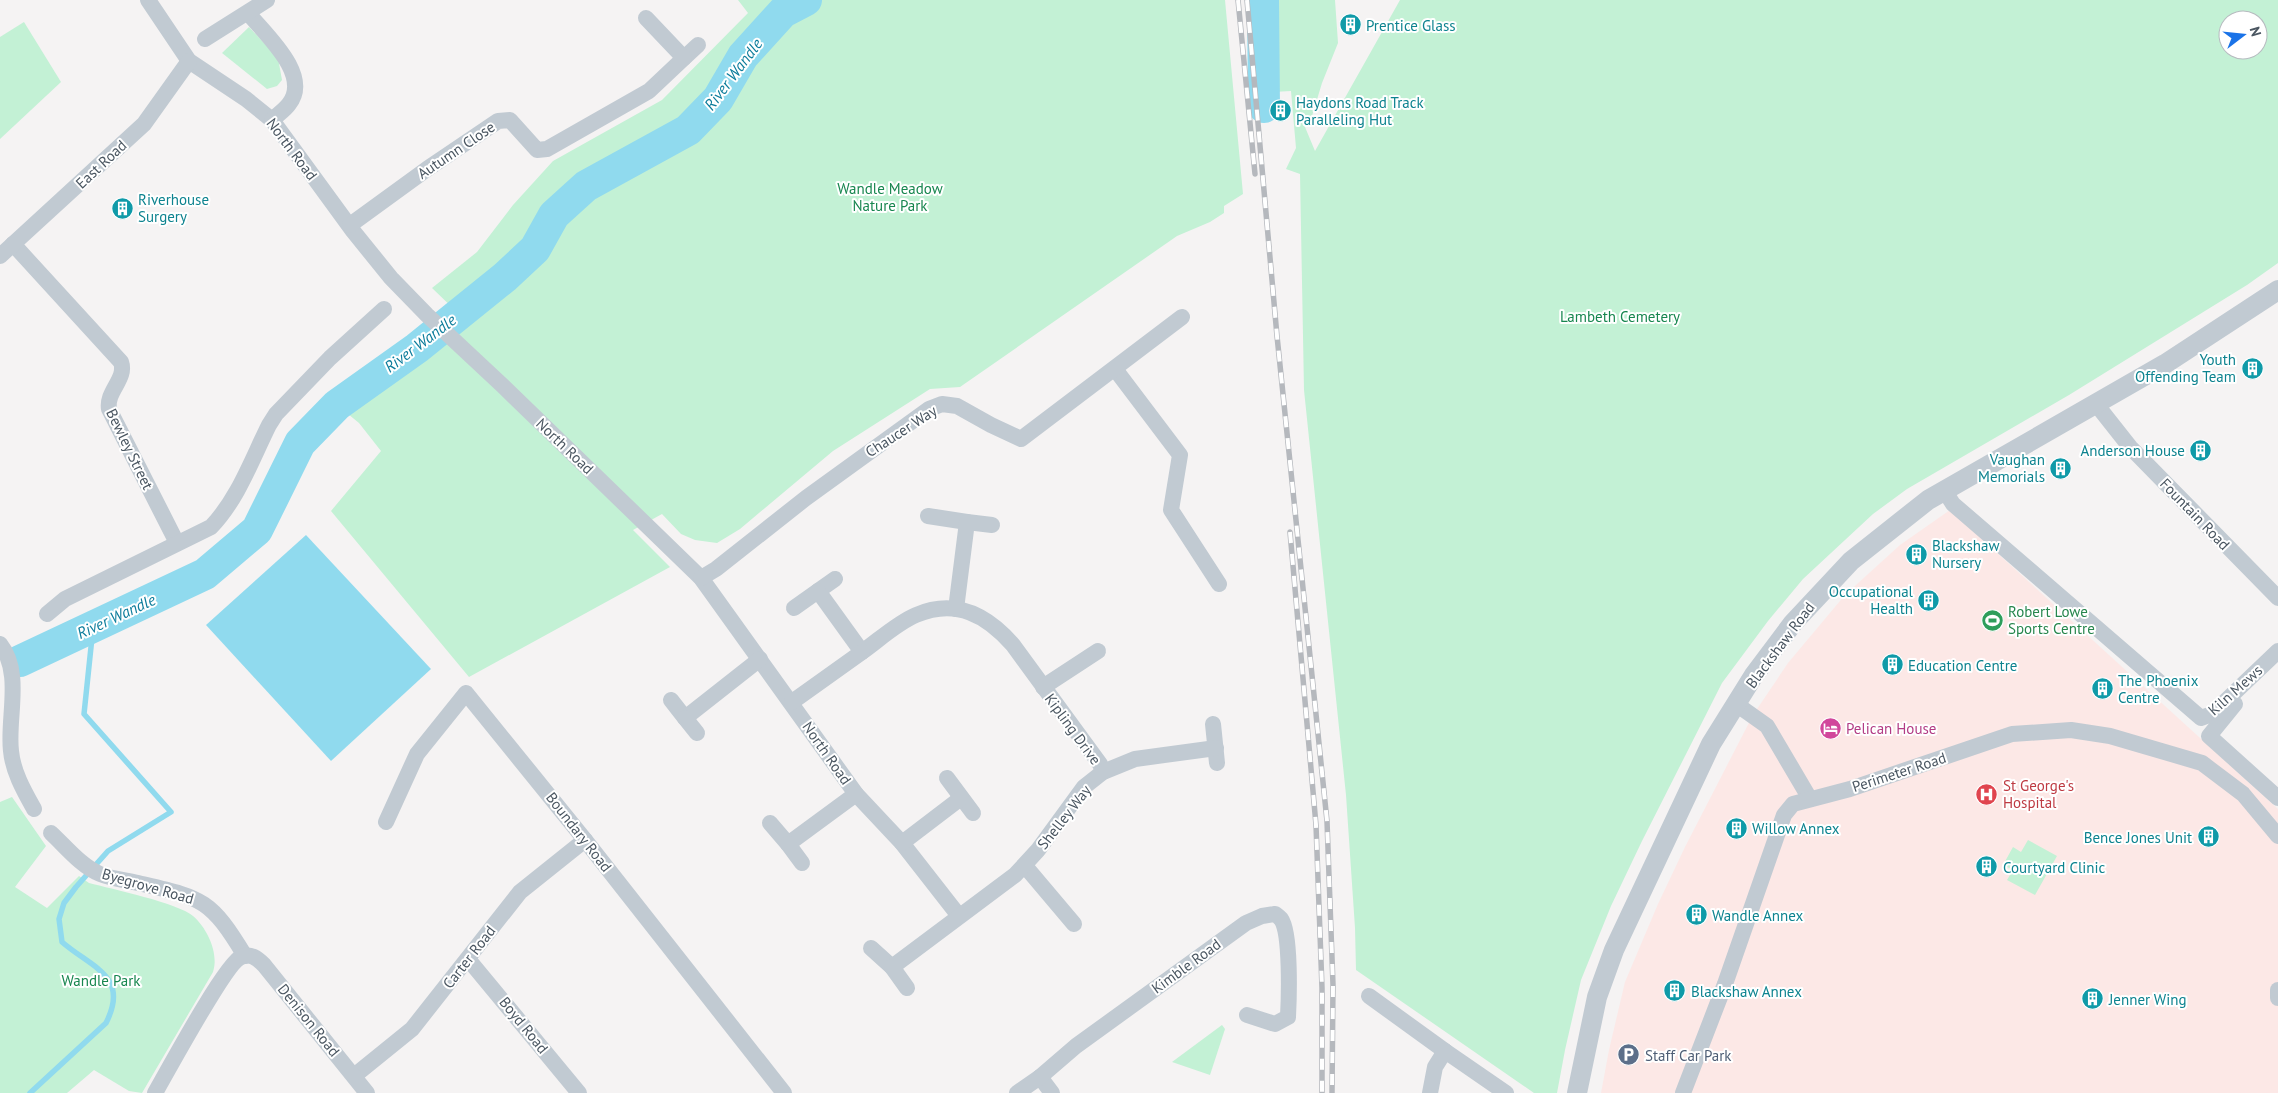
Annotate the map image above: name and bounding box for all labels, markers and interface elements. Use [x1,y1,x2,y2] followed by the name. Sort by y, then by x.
[2218,10,2268,60] north arrow
[1338,13,1362,37] building icon: Prentice Glass
[1366,16,1456,35] place label: Prentice Glass
[2246,25,2265,38] text: N
[700,34,767,114] water label: River Wandle
[1296,93,1424,129] place label: Haydons Road Track Paralleling Hut
[1268,99,1292,123] building icon: Haydons Road Track Paralleling Hut
[263,114,321,184] street label: North Road
[414,117,498,183] street label: Autumn Close
[72,136,130,192] street label: East Road
[837,179,943,215] park label: Wandle Meadow Nature Park
[138,190,209,226] place label: Riverhouse Surgery
[110,196,134,220] building icon: Riverhouse Surgery
[1560,307,1680,326] park label: Lambeth Cemetery
[380,309,460,376] water label: River Wandle
[2135,350,2236,386] place label: Youth Offending Team
[2240,356,2264,380] building icon: Youth Offending Team
[862,401,940,461] street label: Chaucer Way
[102,405,158,493] street label: Bewley Street
[532,414,598,478] street label: North Road
[2189,438,2213,462] building icon: Anderson House
[2081,441,2185,460] place label: Anderson House
[1978,450,2045,486] place label: Vaughan Memorials
[2049,456,2073,480] building icon: Vaughan Memorials
[2156,474,2234,554] street label: Fountain Road
[1932,536,2000,572] place label: Blackshaw Nursery
[1904,542,1928,566] building icon: Blackshaw Nursery
[1829,582,1914,618] place label: Occupational Health
[1917,588,1941,612] building icon: Occupational Health
[73,589,159,643] water label: River Wandle
[1741,598,1819,692] street label: Blackshaw Road
[2008,602,2095,638] place label: Robert Lowe Sports Centre
[1980,608,2004,632] sports icon: Robert Lowe Sports Centre
[1880,653,1904,677] building icon: Education Centre
[1908,656,2017,675] place label: Education Centre
[2204,661,2266,719] street label: Kiln Mews
[2118,671,2199,707] place label: The Phoenix Centre
[2090,677,2114,701] building icon: The Phoenix Centre
[1041,690,1105,768] street label: Kipling Drive
[1818,716,1842,740] hotel icon: Pelican House
[798,718,856,788] street label: North Road
[1846,719,1936,738] place label: Pelican House
[1850,748,1948,796] street label: Perimeter Road
[2003,776,2074,812] place label: St George's Hospital
[1033,781,1095,853] street label: Shelley Way
[1975,782,1999,806] hospital icon: St George's Hospital
[542,788,616,876] street label: Boundary Road
[1724,816,1748,840] building icon: Willow Annex
[1752,819,1840,838] place label: Willow Annex
[2196,825,2220,849] building icon: Bence Jones Unit
[2084,828,2192,847] place label: Bence Jones Unit
[1975,855,1999,879] building icon: Courtyard Clinic
[2003,858,2106,877] place label: Courtyard Clinic
[100,864,196,908] street label: Byegrove Road
[1684,903,1708,927] building icon: Wandle Annex
[1712,906,1804,925] place label: Wandle Annex
[439,922,499,992] street label: Carter Road
[1148,934,1224,998] street label: Kimble Road
[61,971,141,990] park label: Wandle Park
[1663,979,1687,1003] building icon: Blackshaw Annex
[274,980,344,1060] street label: Denison Road
[1691,982,1802,1001] place label: Blackshaw Annex
[2081,987,2105,1011] building icon: Jenner Wing
[2108,990,2187,1009] place label: Jenner Wing
[495,993,553,1057] street label: Boyd Road
[1617,1043,1641,1067] parking icon: Staff Car Park
[1645,1046,1732,1065] place label: Staff Car Park

